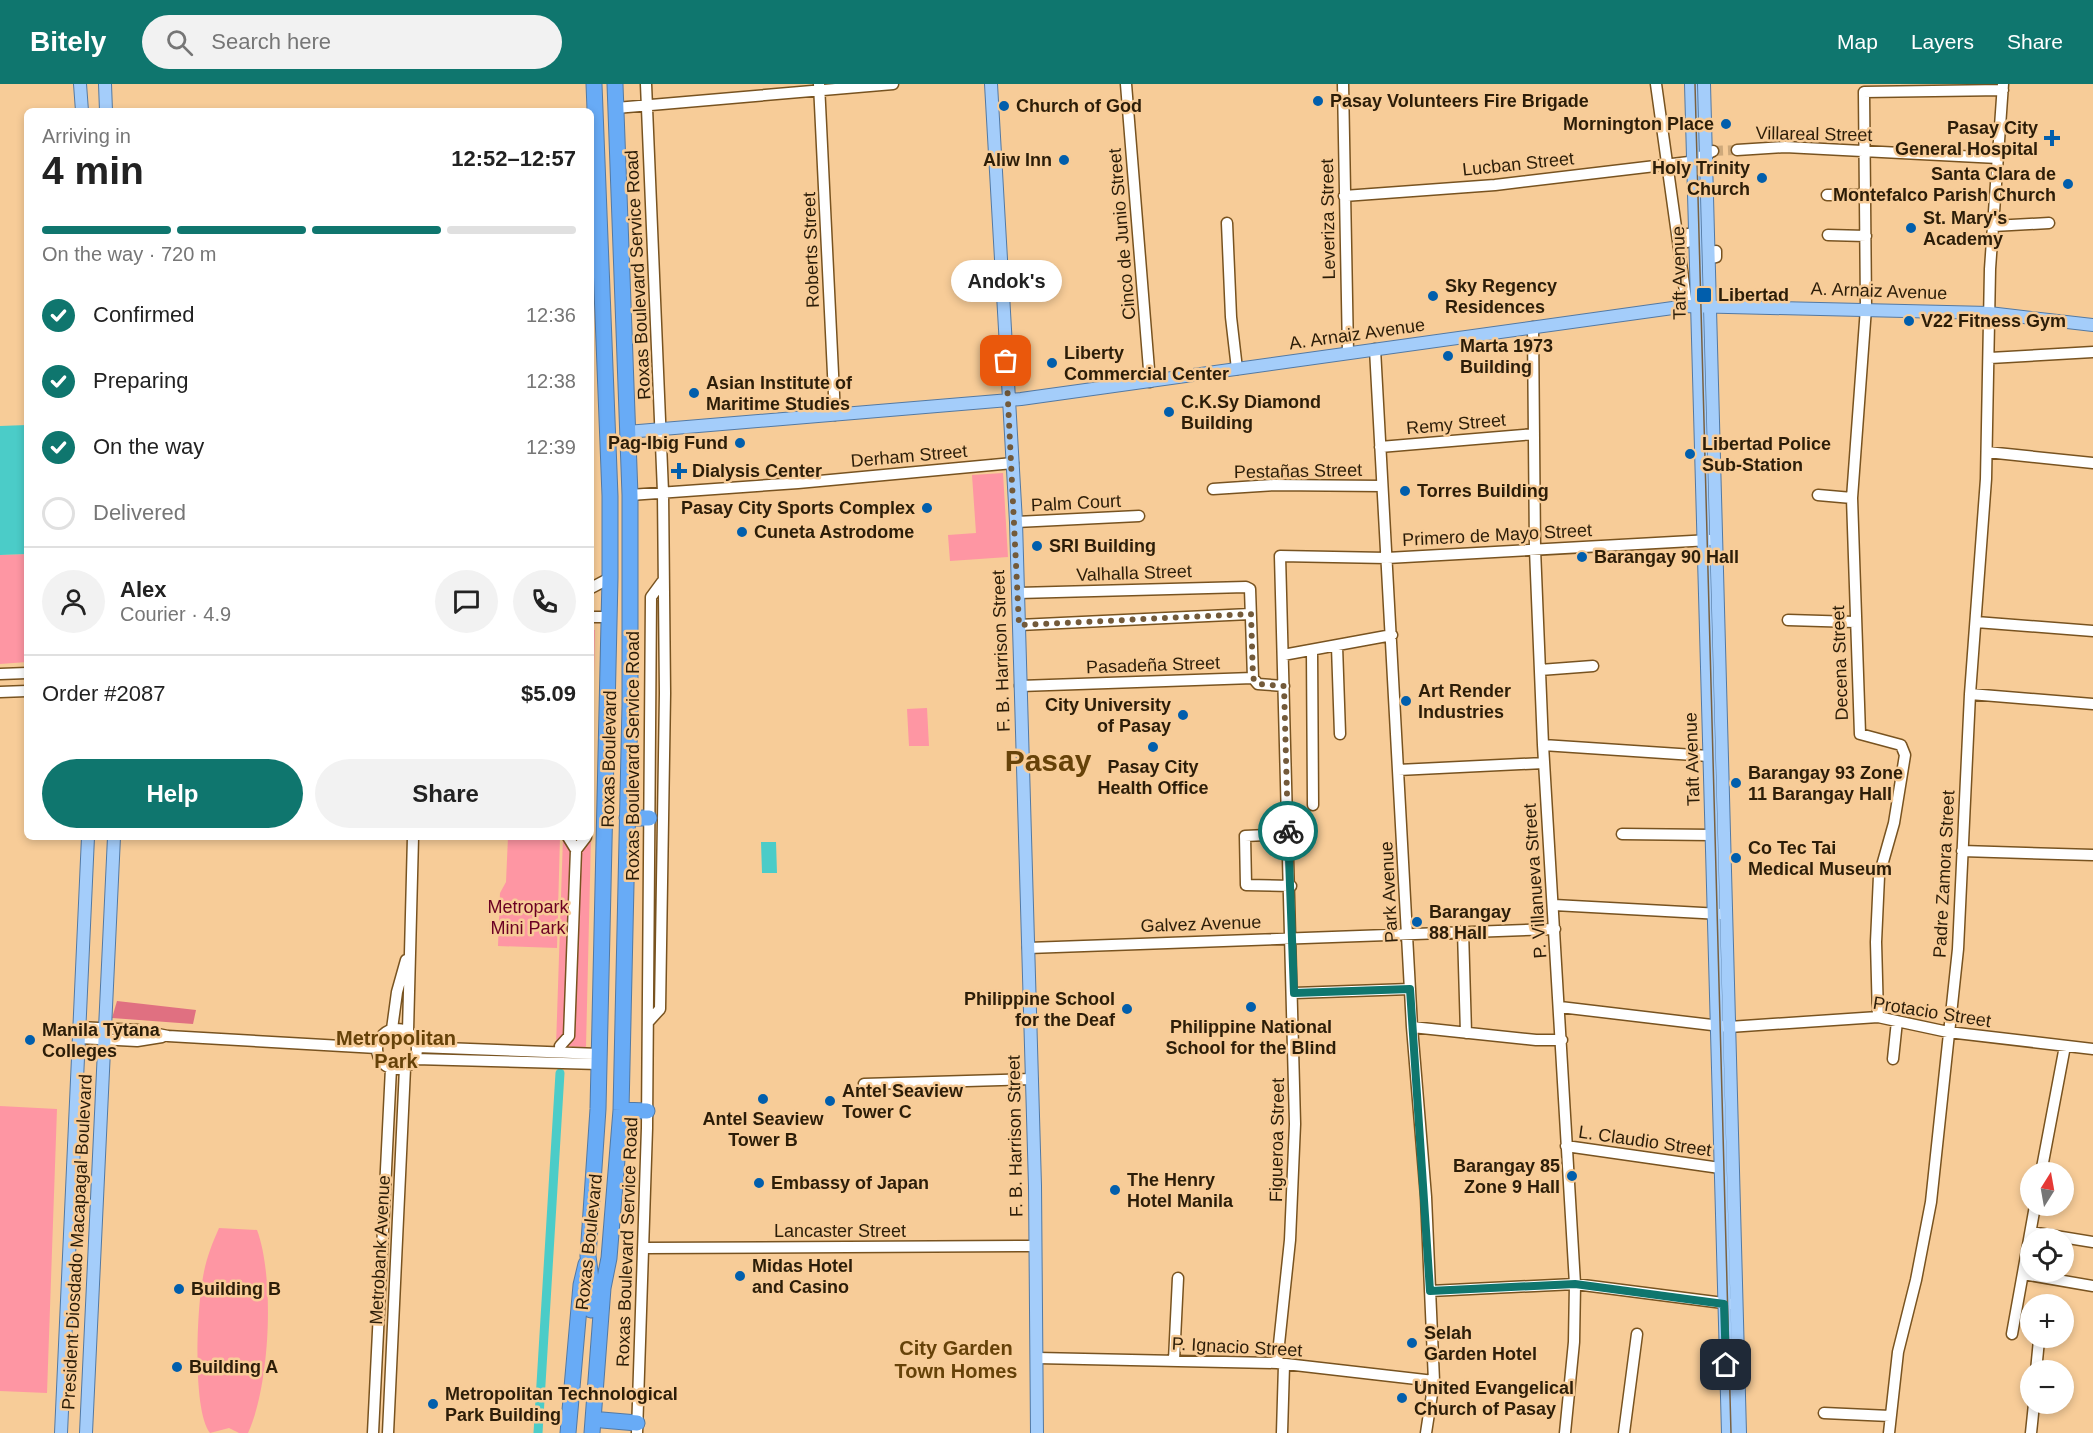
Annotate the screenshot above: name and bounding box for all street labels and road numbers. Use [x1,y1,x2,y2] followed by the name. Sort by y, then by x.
[1755,123,1873,145] street label: Villareal Street
[1105,147,1139,321] street label: Cinco de Junio Street
[1461,148,1575,180] street label: Lucban Street
[621,150,655,400] street label: Roxas Boulevard Service Road
[1317,158,1339,280] street label: Leveriza Street
[799,192,823,308] street label: Roberts Street
[1668,226,1690,320] street label: Taft Avenue
[1810,279,1948,303] street label: A. Arnaiz Avenue
[1288,315,1426,353] street label: A. Arnaiz Avenue
[1405,410,1507,438] street label: Remy Street
[850,441,968,471] street label: Derham Street
[1234,460,1362,482] street label: Pestañas Street
[1031,491,1121,515] street label: Palm Court
[1402,520,1592,550] street label: Primero de Mayo Street
[1076,561,1192,585] street label: Valhalla Street
[988,570,1014,732] street label: F. B. Harrison Street
[1828,605,1852,721] street label: Decena Street
[623,631,643,881] street label: Roxas Boulevard Service Road
[1086,653,1220,677] street label: Pasadeña Street
[598,690,620,828] street label: Roxas Boulevard
[1680,712,1704,806] street label: Taft Avenue
[1930,790,1958,958] street label: Padre Zamora Street
[1520,803,1550,959] street label: P. Villanueva Street
[1376,841,1402,943] street label: Park Avenue
[1140,912,1262,936] street label: Galvez Avenue
[1872,993,1992,1031] street label: Protacio Street
[1004,1055,1026,1217] street label: F. B. Harrison Street
[58,1074,96,1410] street label: President Diosdado Macapagal Boulevard
[1266,1078,1288,1202] street label: Figueroa Street
[613,1117,641,1367] street label: Roxas Boulevard Service Road
[1577,1122,1713,1160] street label: L. Claudio Street
[572,1173,606,1311] street label: Roxas Boulevard
[366,1175,394,1325] street label: Metrobank Avenue
[774,1221,906,1241] street label: Lancaster Street
[1171,1334,1303,1360] street label: P. Ignacio Street

